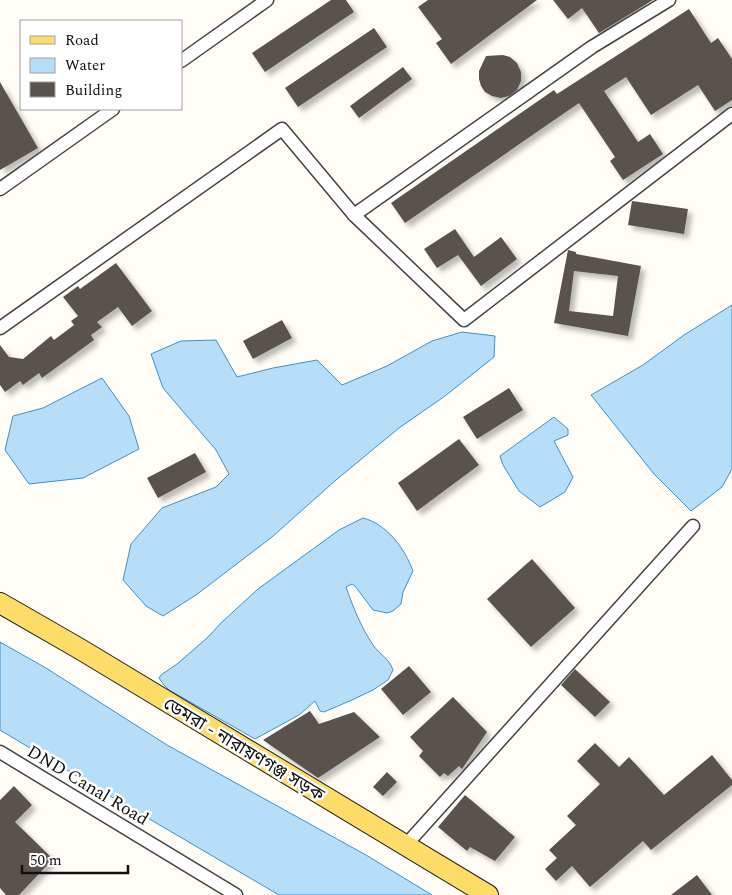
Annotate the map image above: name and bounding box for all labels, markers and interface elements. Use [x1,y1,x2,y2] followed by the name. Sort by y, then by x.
[20,20,182,110] legend
[65,29,99,52] text: Road
[65,54,105,77] text: Water
[65,79,122,102] text: Building
[158,691,330,809] street label: ডেমরা - নারায়ণগঞ্জ সড়ক
[22,738,154,833] street label: DND Canal Road
[22,842,129,874] scale bar
[30,849,62,872] text: 50 m

